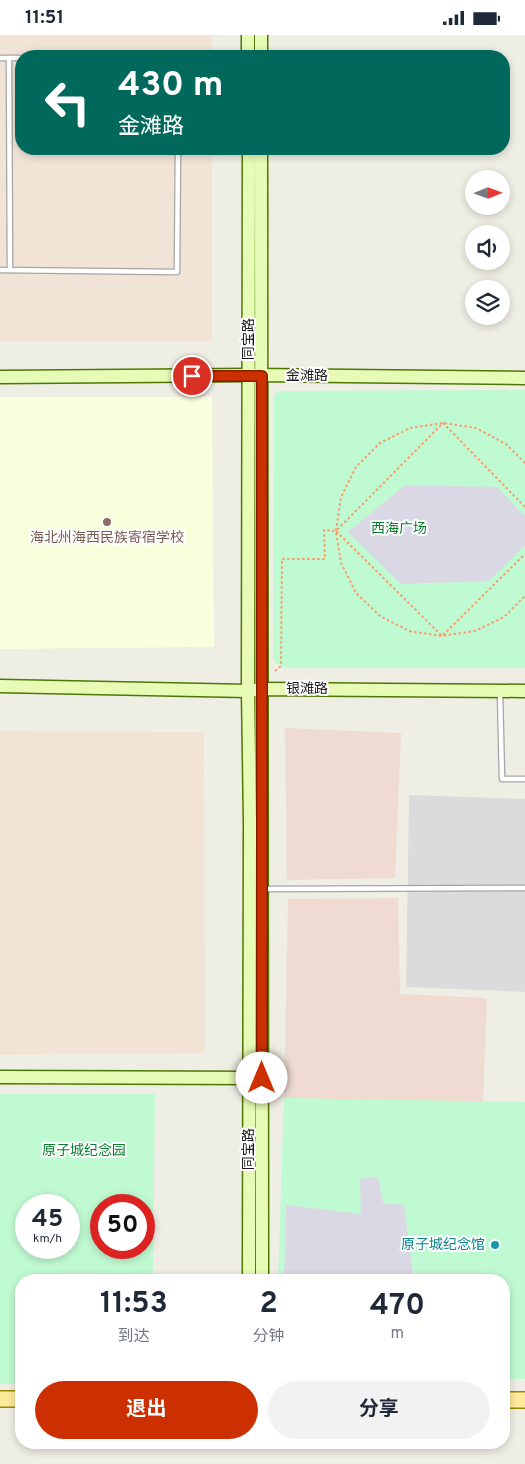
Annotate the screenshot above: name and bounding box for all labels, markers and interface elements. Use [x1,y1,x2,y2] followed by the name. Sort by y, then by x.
[25,6,64,30] text: 11:51
[118,64,223,108] text: 430 m
[35,70,100,135] icon: left
[118,114,184,141] text: 金滩路
[465,170,510,215] north arrow
[465,170,510,325] map controls
[465,225,510,270] button: sound
[465,280,510,325] button: layers
[241,318,258,360] street label: 同宝路
[171,355,213,397] pin
[178,362,206,390] icon: arrive
[286,368,328,385] street label: 金滩路
[101,516,113,528] marker: 海北州海西民族寄宿学校
[371,521,427,538] park label: 西海广场
[30,529,184,547] place label: 海北州海西民族寄宿学校
[286,681,328,698] street label: 银滩路
[235,1051,287,1103] position arrow
[241,1128,258,1170] street label: 同宝路
[42,1142,126,1160] park label: 原子城纪念园
[90,1194,155,1259] speed limit sign: 50
[32,1204,63,1236] text: 45
[33,1231,62,1247] text: km/h
[401,1236,485,1254] place label: 原子城纪念馆
[489,1239,501,1251] marker: 原子城纪念馆
[100,1286,168,1323] text: 11:53
[260,1286,278,1323] text: 2
[370,1288,425,1325] text: 470
[391,1324,404,1344] text: m
[118,1327,150,1347] text: 到达
[253,1327,285,1347] text: 分钟
[35,1381,258,1439] button: 退出
[268,1381,490,1439] button: 分享

